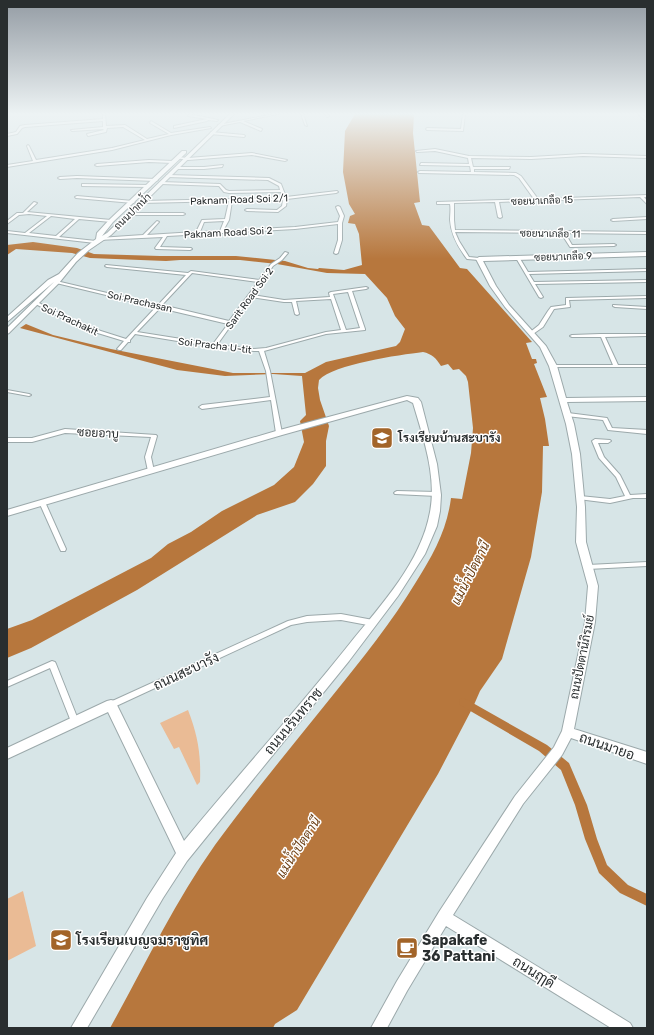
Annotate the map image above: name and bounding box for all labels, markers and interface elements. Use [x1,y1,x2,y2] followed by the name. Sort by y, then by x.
[109,188,154,232] street label: ถนนปากน้ำ
[190,192,288,208] street label: Paknam Road Soi 2/1
[511,193,573,208] street label: ซอยนาเกลือ 15
[183,225,273,241] street label: Paknam Road Soi 2
[520,226,580,241] street label: ซอยนาเกลือ 11
[534,249,592,264] street label: ซอยนาเกลือ 9
[223,265,276,332] street label: Sarit Road Soi 2
[106,289,173,315] street label: Soi Prachasan
[39,302,100,338] street label: Soi Prachakit
[177,336,252,356] street label: Soi Pracha U-tit
[77,425,119,442] street label: ซอยอาบู
[369,425,395,451] school or university icon: โรงเรียนบ้านสะบารัง
[397,430,501,445] place label: โรงเรียนบ้านสะบารัง
[444,536,493,607] water label: แม่น้ำปัตตานี
[566,613,597,700] street label: ถนนปัตตานีภิรมย์
[151,649,222,694] street label: ถนนสะบารัง
[261,685,326,758] street label: ถนนนรินทราช
[577,729,637,764] street label: ถนนมายอ
[269,811,324,880] water label: แม่น้ำปัตตานี
[48,927,74,953] school or university icon: โรงเรียนเบญจมราชูทิศ
[75,931,208,951] place label: โรงเรียนเบญจมราชูทิศ
[422,932,495,965] place label: Sapakafe 36 Pattani
[394,935,420,961] cafe icon: Sapakafe 36 Pattani
[509,952,559,992] street label: ถนนฤๅดี

